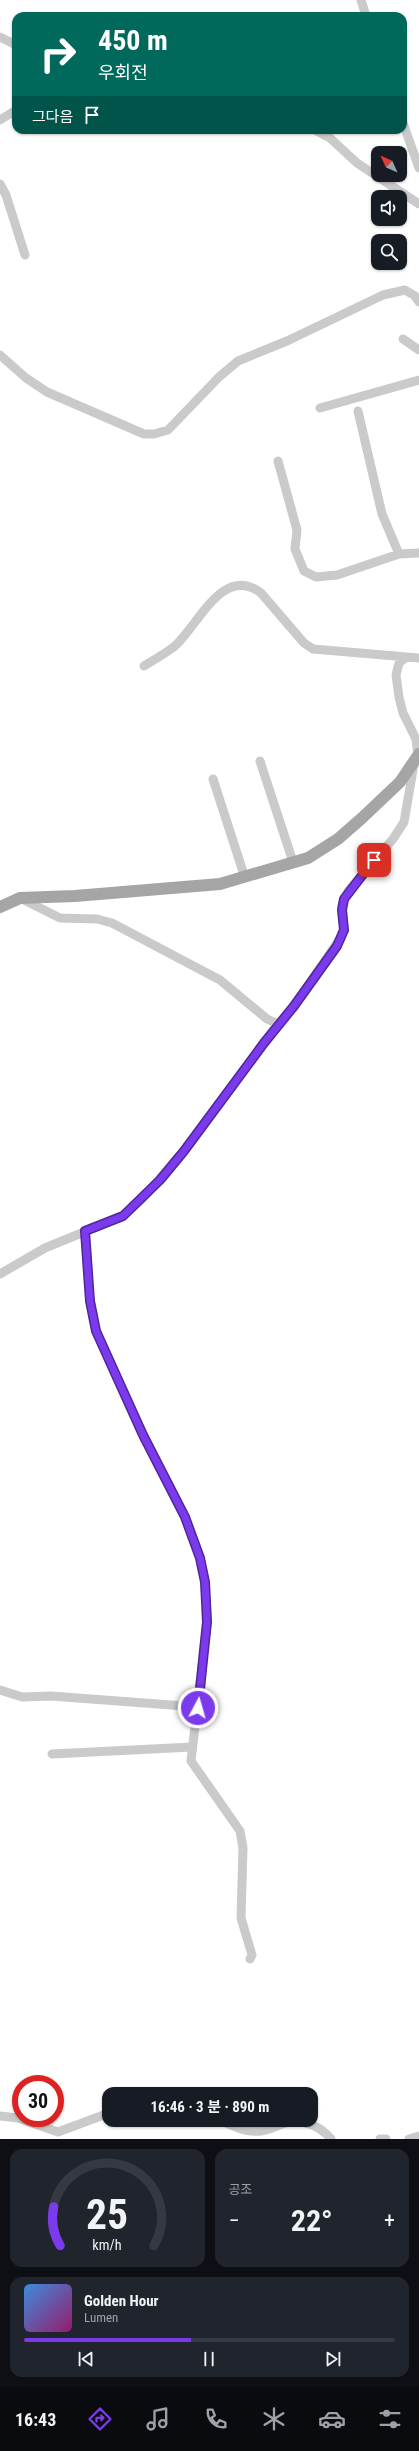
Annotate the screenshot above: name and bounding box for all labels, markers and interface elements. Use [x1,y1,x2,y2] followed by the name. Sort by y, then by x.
[98,24,168,57] text: 450 m
[32,28,84,80] icon: right
[98,62,148,83] text: 우회전
[81,104,103,126] icon: arrive
[32,108,73,126] text: 그다음
[371,146,407,182] north arrow
[371,146,407,270] map controls
[371,190,407,226] button: sound
[371,234,407,270] button: search
[357,843,391,877] pin
[363,849,385,871] icon: arrive
[177,1687,219,1729] position arrow
[12,2075,64,2127] speed limit sign: 30
[151,2098,269,2116] text: 16:46 · 3 분 · 890 m
[229,2182,252,2197] text: 공조
[86,2190,128,2239] text: 25
[291,2203,333,2238] text: 22°
[229,2208,240,2233] text: −
[384,2208,395,2233] text: +
[93,2237,122,2253] text: km/h
[84,2292,159,2310] text: Golden Hour
[84,2310,118,2325] text: Lumen
[75,2348,97,2370] icon: previous
[198,2348,220,2370] icon: pause
[322,2348,344,2370] icon: next
[86,2405,114,2433] icon: directions
[144,2405,172,2433] icon: music
[202,2405,230,2433] icon: phone
[260,2405,288,2433] icon: climate
[318,2405,346,2433] icon: car
[376,2405,404,2433] icon: filters
[15,2409,56,2430] text: 16:43

